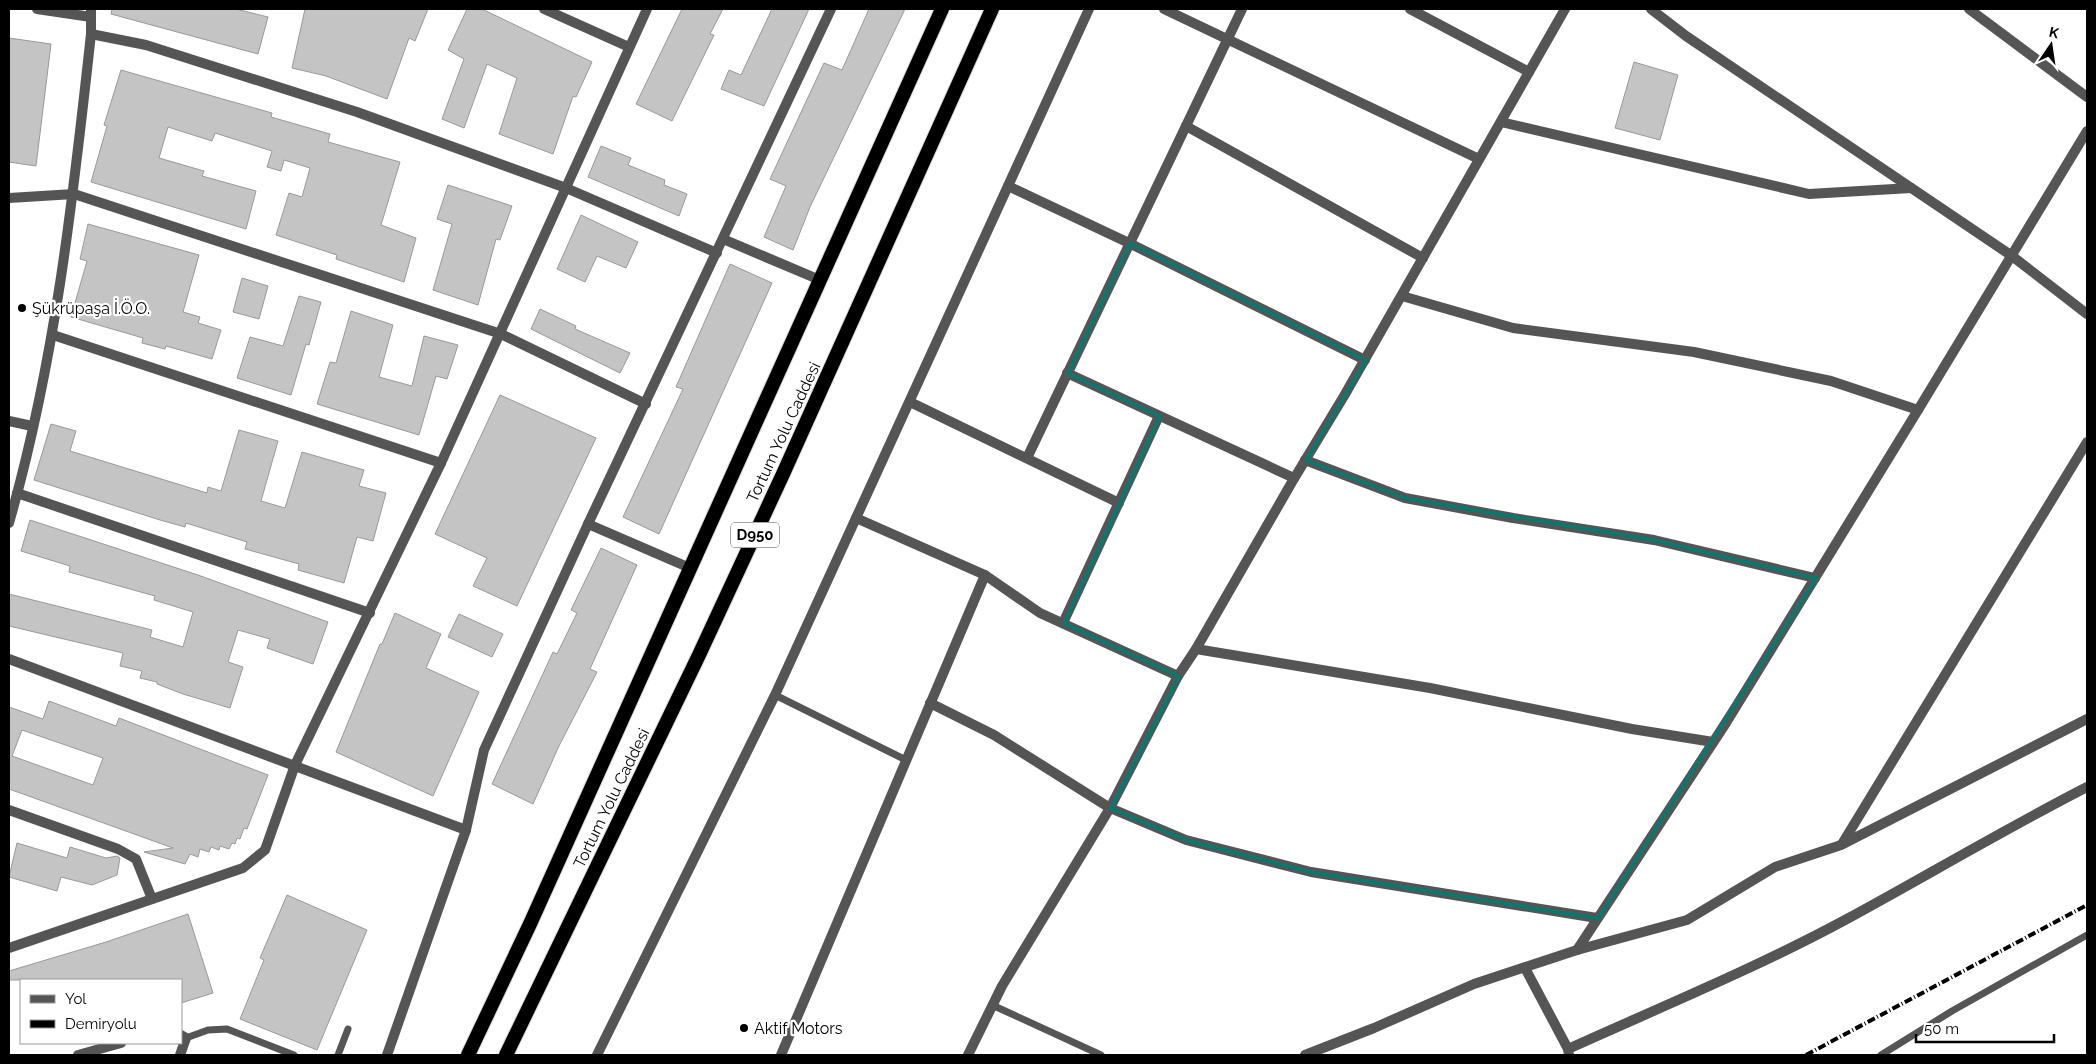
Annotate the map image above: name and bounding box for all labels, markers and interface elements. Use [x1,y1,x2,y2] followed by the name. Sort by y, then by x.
[2026,20,2076,70] north arrow
[2048,23,2061,41] text: K
[32,298,150,318] place label: Şükrüpaşa İ.Ö.O.
[16,302,28,314] marker: Şükrüpaşa İ.Ö.O.
[743,359,824,505] street label: Tortum Yolu Caddesi
[731,522,779,548] road number: D950
[569,725,653,871] street label: Tortum Yolu Caddesi
[20,979,182,1044] legend
[65,990,87,1008] text: Yol
[1916,1012,2054,1044] scale bar
[65,1015,137,1033] text: Demiryolu
[754,1019,843,1038] place label: Aktif Motors
[1924,1020,1959,1038] text: 50 m
[738,1022,750,1034] marker: Aktif Motors

